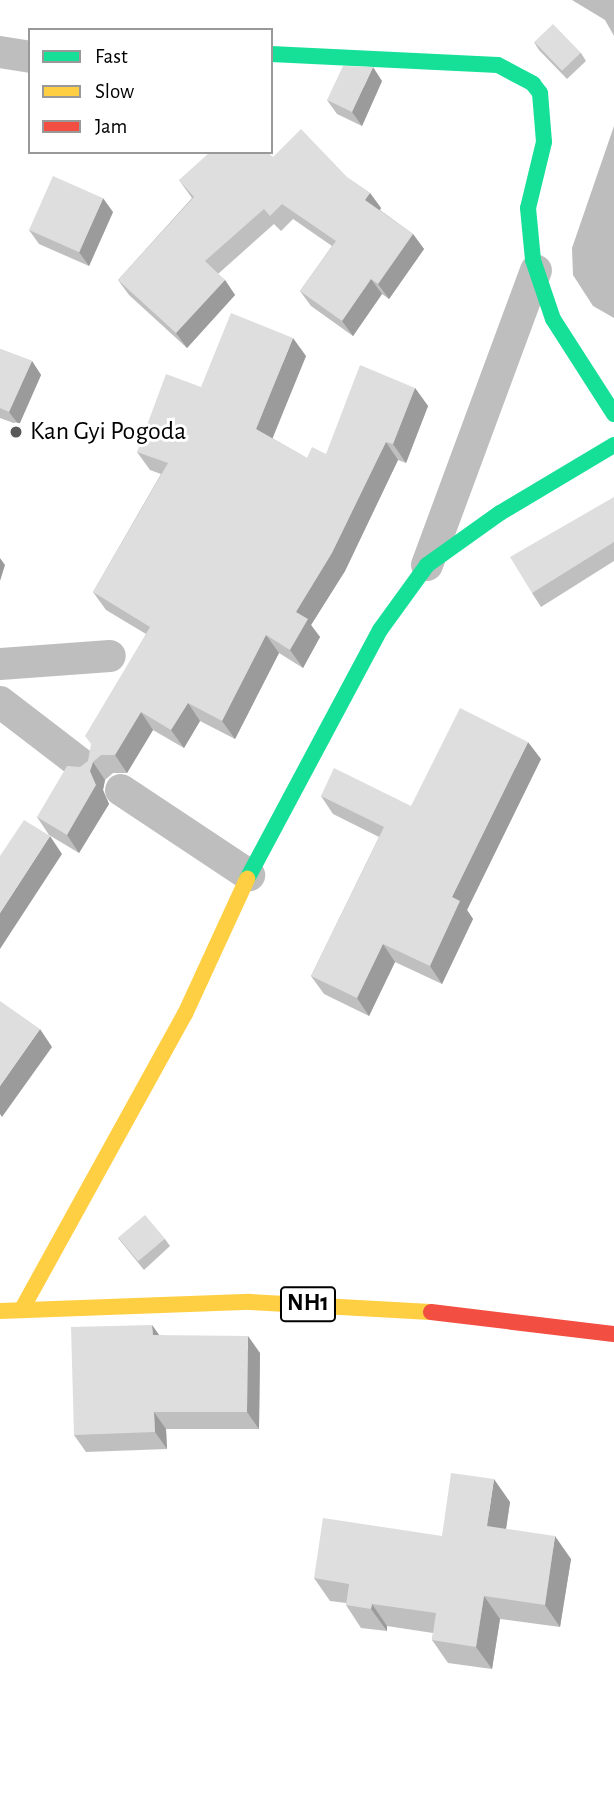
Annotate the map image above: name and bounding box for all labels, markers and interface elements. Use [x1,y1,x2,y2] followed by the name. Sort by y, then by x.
[28,28,273,154] legend
[95,46,128,67] text: Fast
[95,81,134,102] text: Slow
[95,116,127,137] text: Jam
[30,416,186,448] place label: Kan Gyi Pogoda
[8,424,24,440] marker: Kan Gyi Pogoda
[278,1284,338,1324] road number: NH1

